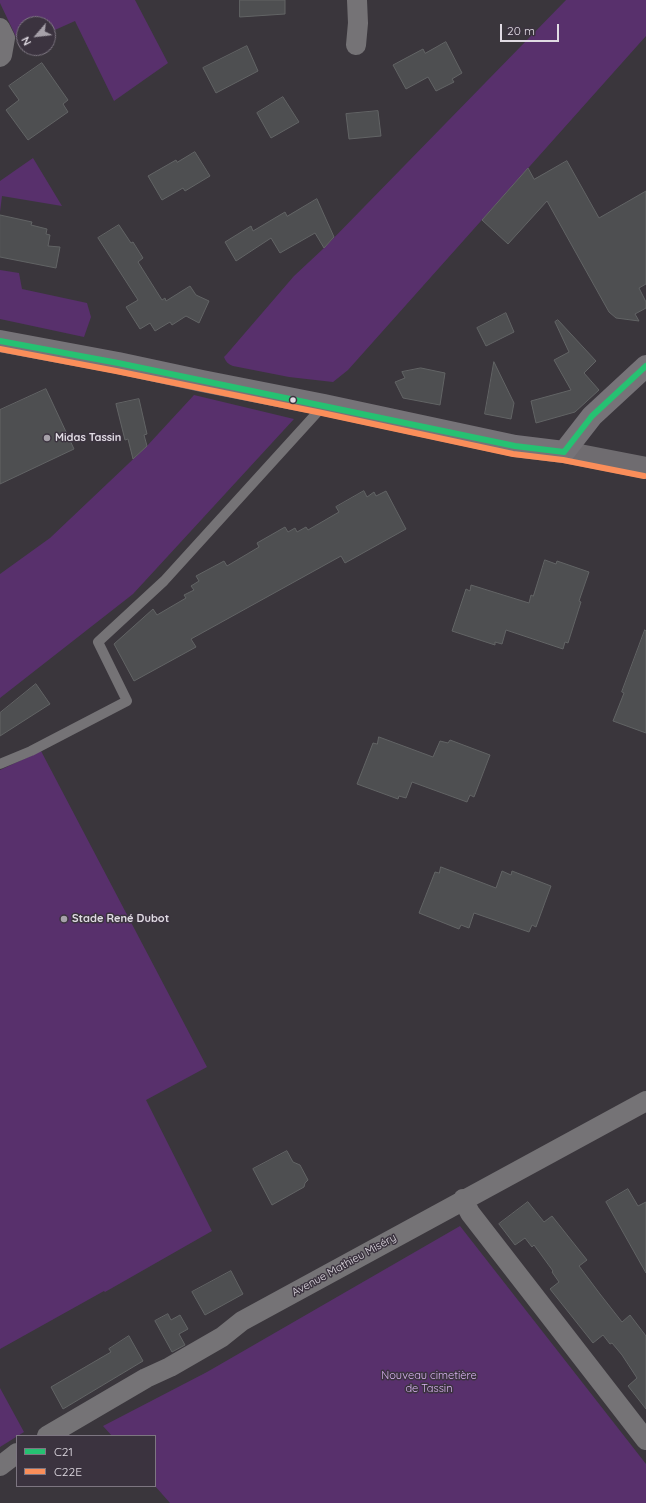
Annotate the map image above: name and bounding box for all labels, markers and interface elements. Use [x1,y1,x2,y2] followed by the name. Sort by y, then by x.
[16,16,56,56] north arrow
[502,16,561,42] scale bar
[507,23,535,38] text: 20 m
[18,34,34,48] text: N
[288,395,298,405] unlabelled marker
[55,431,121,445] place label: Midas Tassin
[42,433,52,443] marker: Midas Tassin
[72,912,169,926] place label: Stade René Dubot
[59,914,69,924] marker: Stade René Dubot
[289,1231,399,1299] street label: Avenue Mathieu Miséry
[381,1369,477,1395] park label: Nouveau cimetière de Tassin
[16,1435,156,1487] legend
[54,1444,73,1459] text: C21
[54,1464,82,1479] text: C22E

